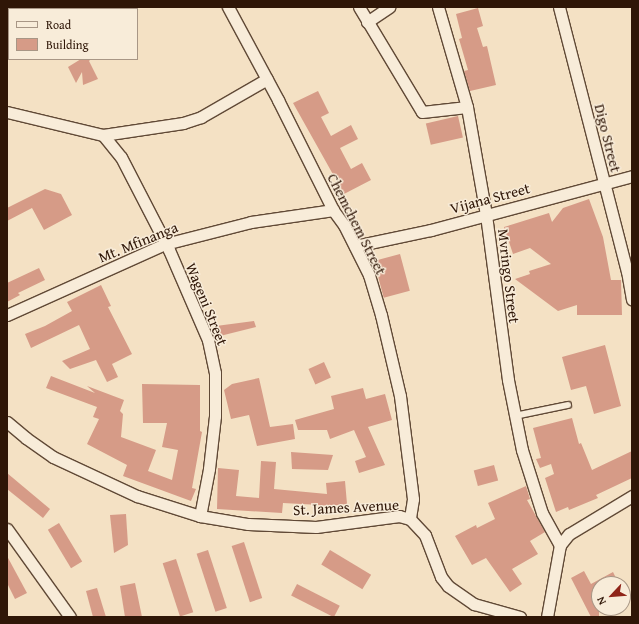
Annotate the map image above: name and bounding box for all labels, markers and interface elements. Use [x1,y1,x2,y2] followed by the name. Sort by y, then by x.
[8,8,138,60] legend
[46,16,71,33] text: Road
[46,36,89,53] text: Building
[591,102,625,174] street label: Digo Street
[324,170,390,278] street label: Chemchem Street
[448,179,532,217] street label: Vijana Street
[96,218,180,266] street label: Mt. Mfinanga
[494,228,524,324] street label: Mvringo Street
[182,260,232,348] street label: Wageni Street
[293,495,399,519] street label: St. James Avenue
[591,576,631,616] north arrow
[592,594,610,608] text: N

